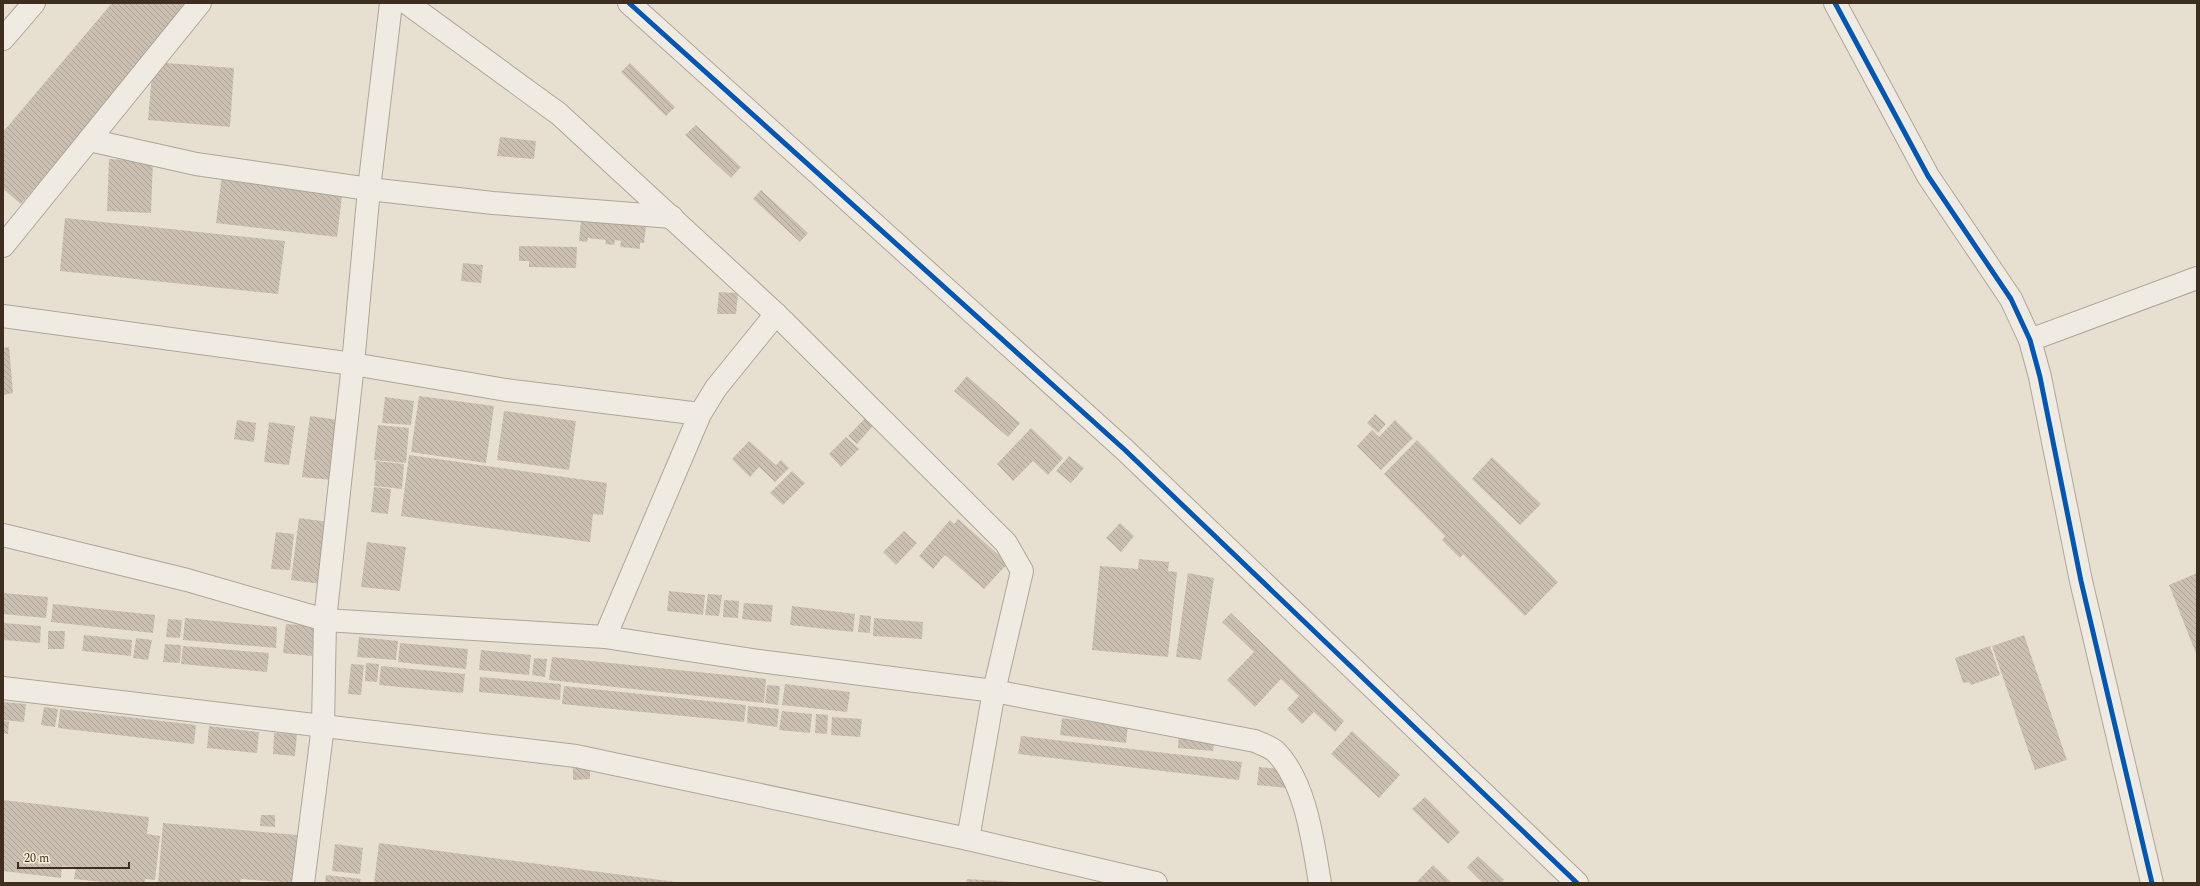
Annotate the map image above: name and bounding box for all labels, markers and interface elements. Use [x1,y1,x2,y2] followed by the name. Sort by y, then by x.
[18,844,129,870] scale bar
[24,849,49,868] text: 20 m

